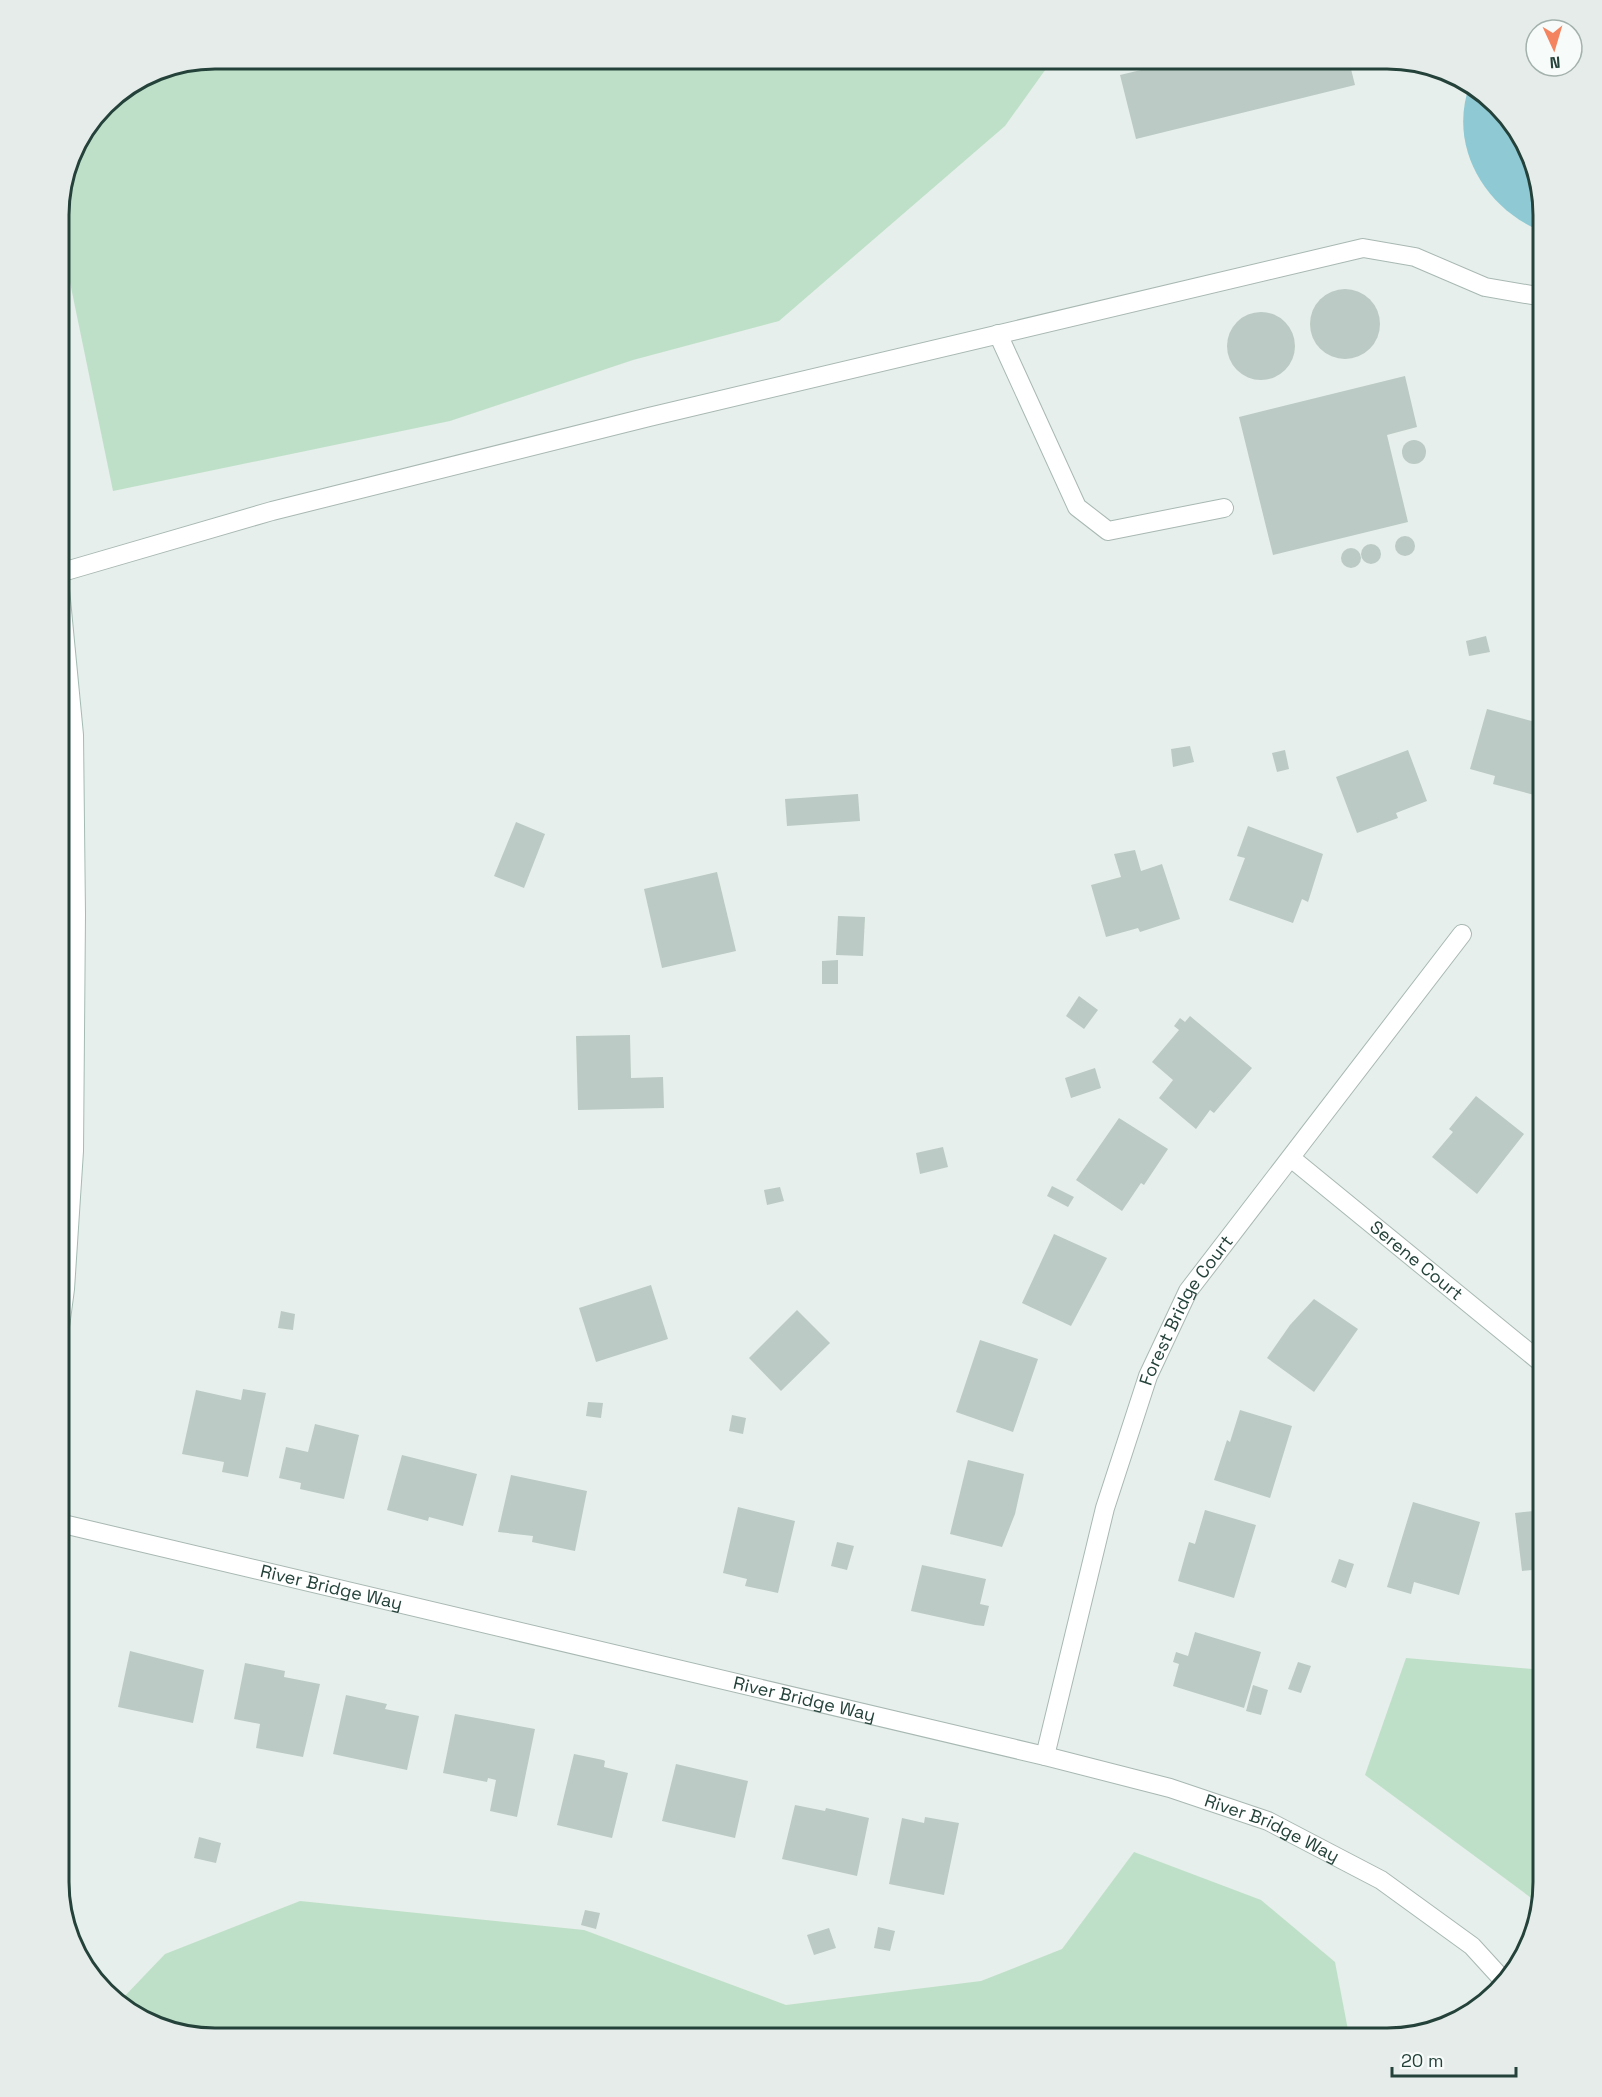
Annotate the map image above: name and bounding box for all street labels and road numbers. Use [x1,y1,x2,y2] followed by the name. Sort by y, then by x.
[1365,1215,1468,1305] street label: Serene Court
[1134,1230,1238,1388] street label: Forest Bridge Court
[258,1559,405,1615] street label: River Bridge Way
[731,1671,878,1727] street label: River Bridge Way
[1202,1788,1344,1867] street label: River Bridge Way

